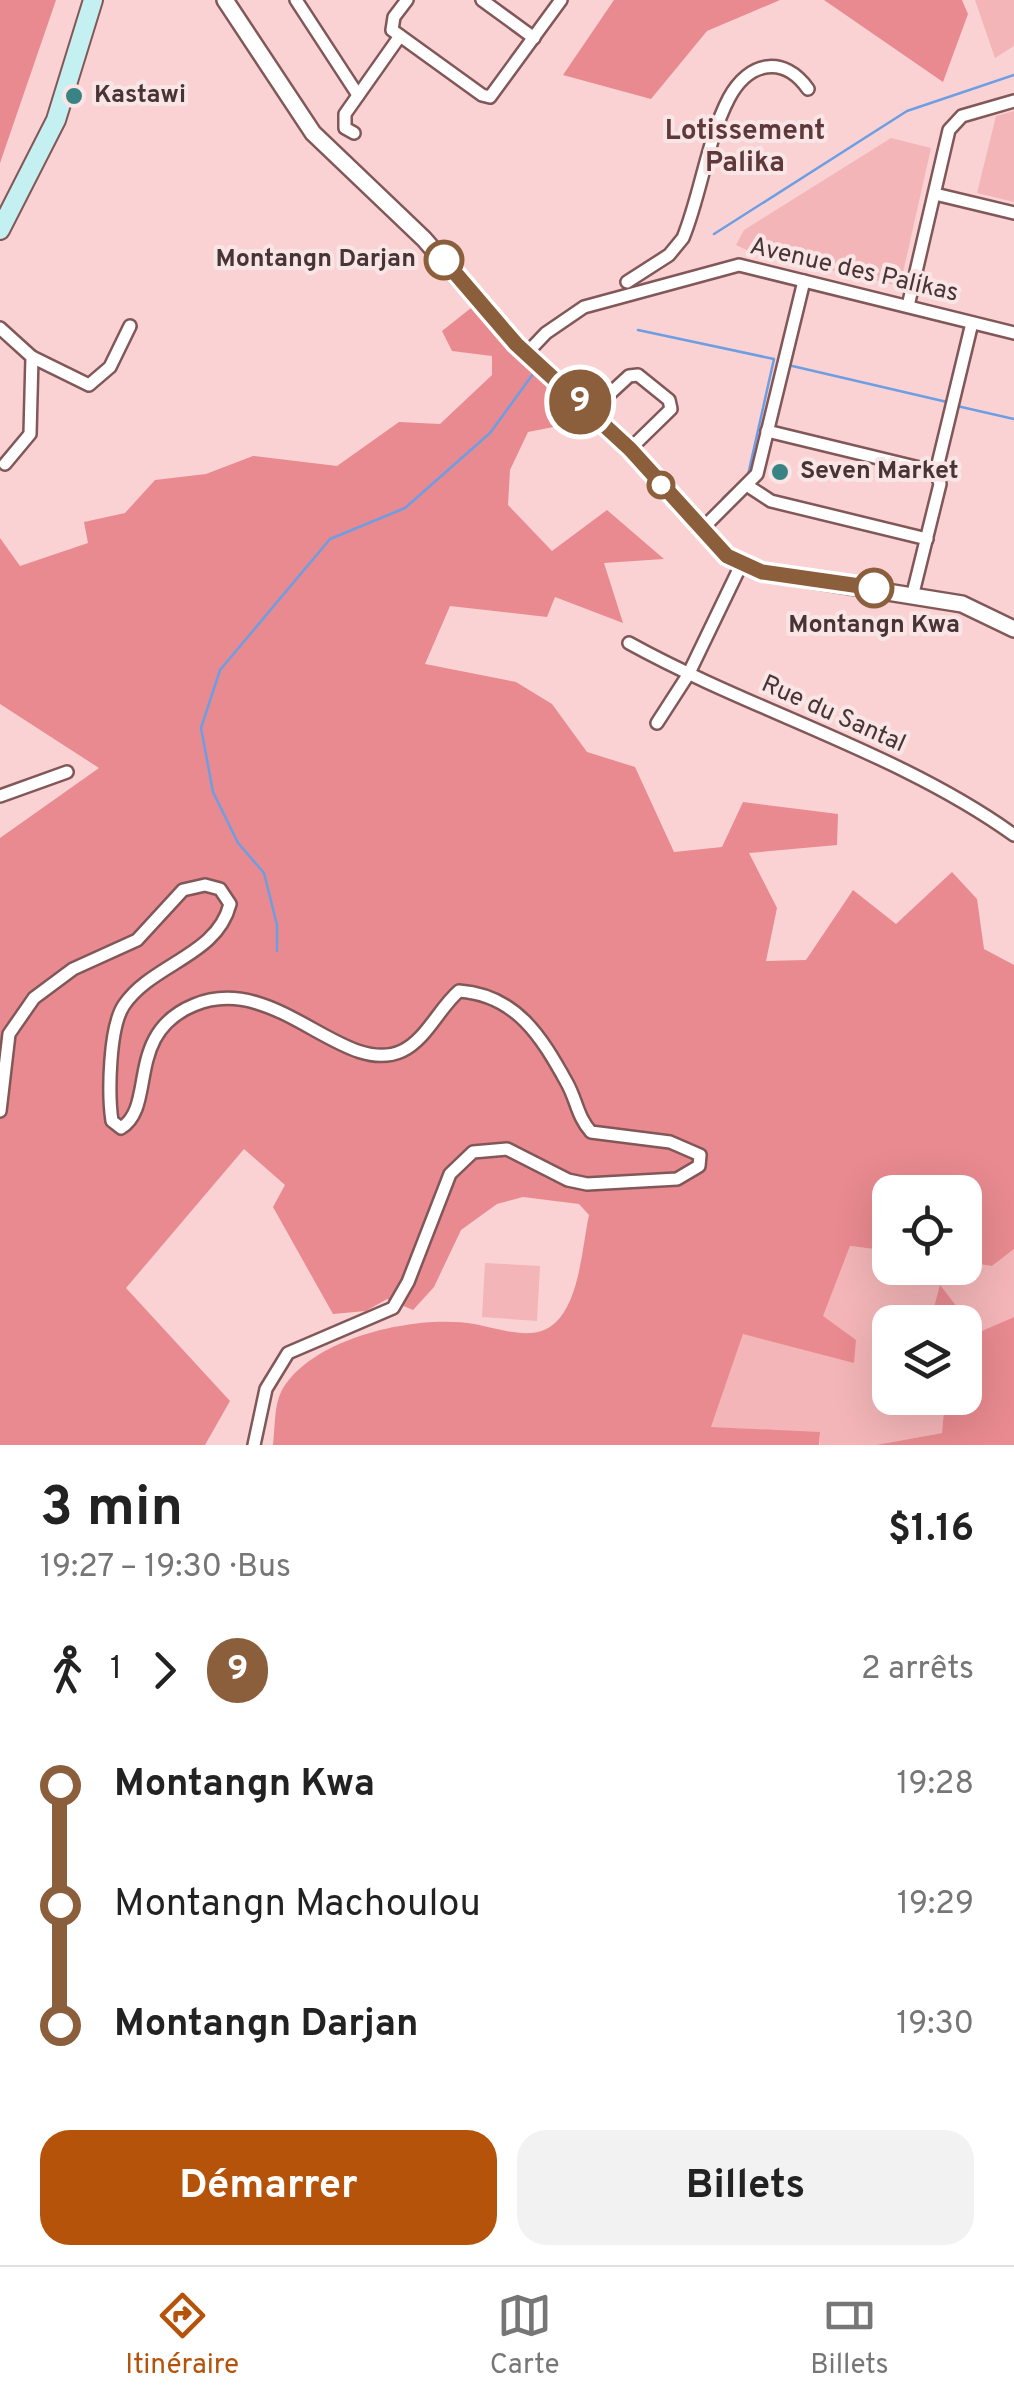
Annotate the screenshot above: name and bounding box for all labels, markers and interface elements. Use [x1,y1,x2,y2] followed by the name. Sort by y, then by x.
[94,80,186,112] place label: Kastawi
[63,85,85,107] marker: Kastawi
[665,114,825,182] district label: Lotissement Palika
[747,231,961,311] street label: Avenue des Palikas
[425,241,463,279] marker: Montangn Darjan
[216,244,416,276] place label: Montangn Darjan
[548,370,612,434] line badge: 9
[569,380,591,424] text: 9
[800,456,959,488] place label: Seven Market
[769,461,791,483] marker: Seven Market
[648,472,674,498] unlabelled marker
[855,569,893,607] marker: Montangn Kwa
[788,610,960,642] place label: Montangn Kwa
[756,669,910,761] street label: Rue du Santal
[872,1175,982,1415] map controls
[872,1175,982,1285] button: locate
[872,1305,982,1415] button: layers
[40,1475,183,1545] text: 3 min
[888,1506,974,1555] text: $1.16
[40,1548,291,1588] text: 19:27 – 19:30 · Bus
[40,1643,95,1698] icon: walk
[137,1643,192,1698] icon: forward
[227,1648,248,1692] text: 9
[110,1650,122,1690] text: 1
[861,1650,974,1690] text: 2 arrêts
[114,1761,375,1810] text: Montangn Kwa
[897,1765,974,1805] text: 19:28
[114,1881,481,1930] text: Montangn Machoulou
[897,1885,974,1925] text: 19:29
[114,2001,419,2050] text: Montangn Darjan
[896,2005,974,2045] text: 19:30
[40,2130,497,2245] button: Démarrer
[517,2130,974,2245] button: Billets
[125,2288,239,2384] tab: Itinéraire
[490,2288,560,2384] tab: Carte
[810,2288,889,2384] tab: Billets

